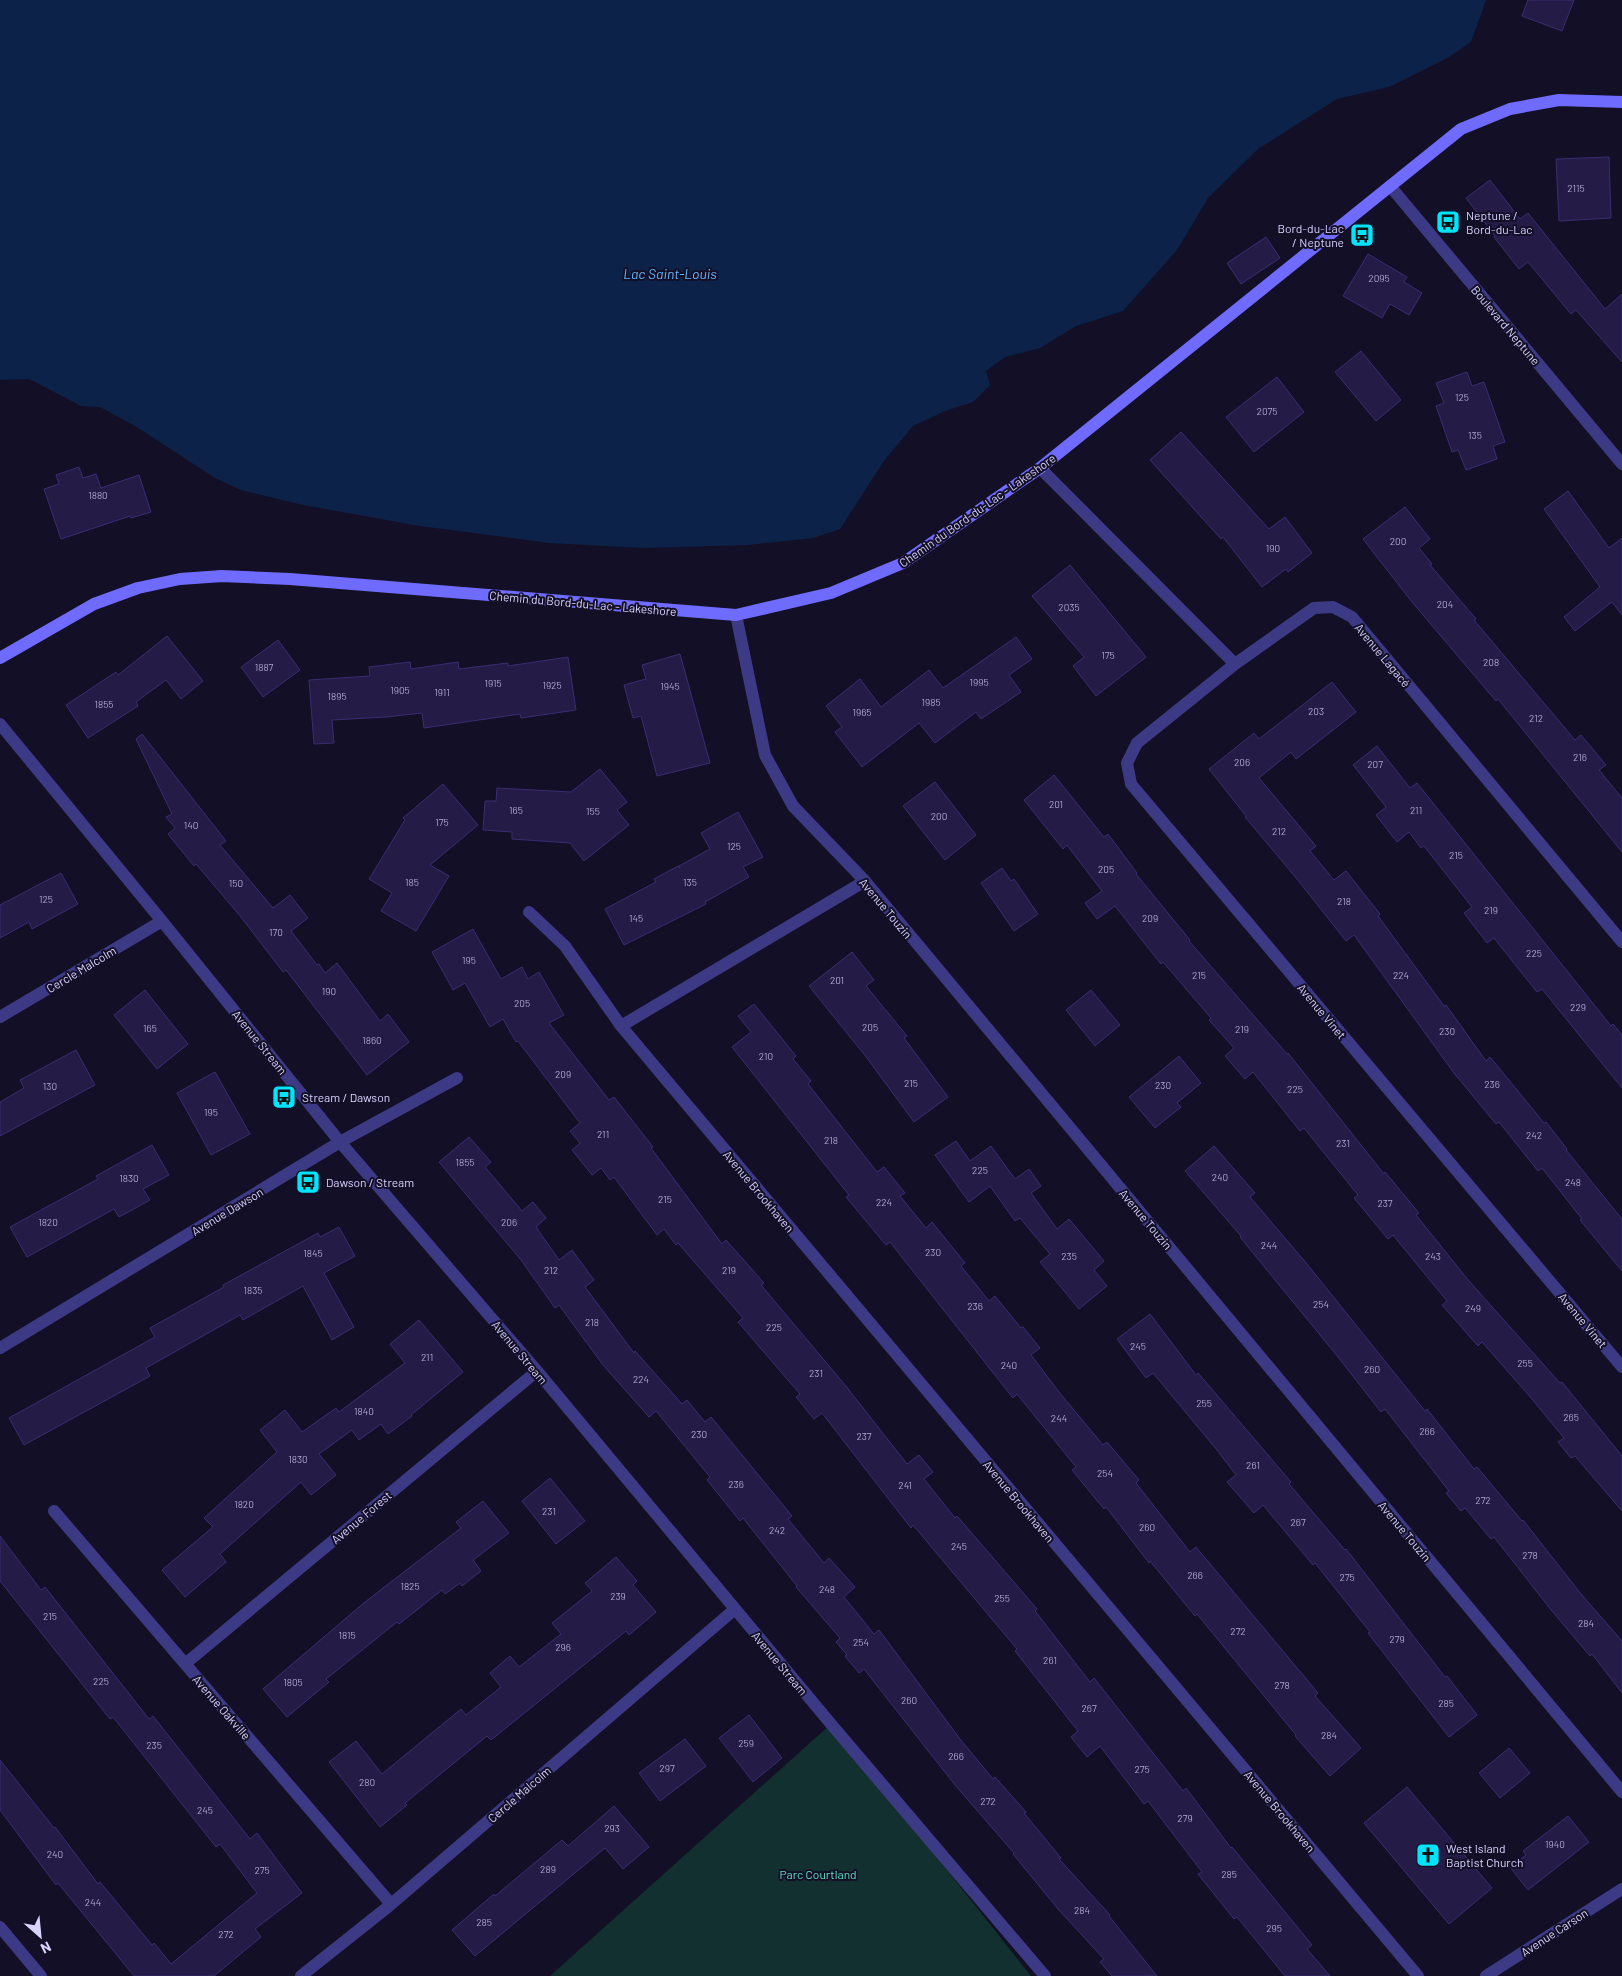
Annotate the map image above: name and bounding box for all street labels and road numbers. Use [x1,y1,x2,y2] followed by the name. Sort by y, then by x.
[1469,283,1543,367] street label: Boulevard Neptune
[896,450,1058,570] street label: Chemin du Bord-du-Lac - Lakeshore
[489,588,677,618] street label: Chemin du Bord-du-Lac - Lakeshore
[1352,620,1414,690] street label: Avenue Lagacé
[857,875,915,941] street label: Avenue Touzin
[44,943,118,995] street label: Cercle Malcolm
[1295,981,1349,1041] street label: Avenue Vinet
[230,1007,290,1077] street label: Avenue Stream
[721,1147,797,1235] street label: Avenue Brookhaven
[189,1184,265,1238] street label: Avenue Dawson
[1117,1186,1175,1252] street label: Avenue Touzin
[1556,1290,1610,1350] street label: Avenue Vinet
[489,1317,551,1387] street label: Avenue Stream
[981,1457,1057,1545] street label: Avenue Brookhaven
[328,1488,394,1546] street label: Avenue Forest
[1376,1498,1434,1564] street label: Avenue Touzin
[749,1628,811,1698] street label: Avenue Stream
[190,1672,254,1742] street label: Avenue Oakville
[485,1763,553,1825] street label: Cercle Malcolm
[1242,1767,1318,1855] street label: Avenue Brookhaven
[1518,1905,1590,1959] street label: Avenue Carson

